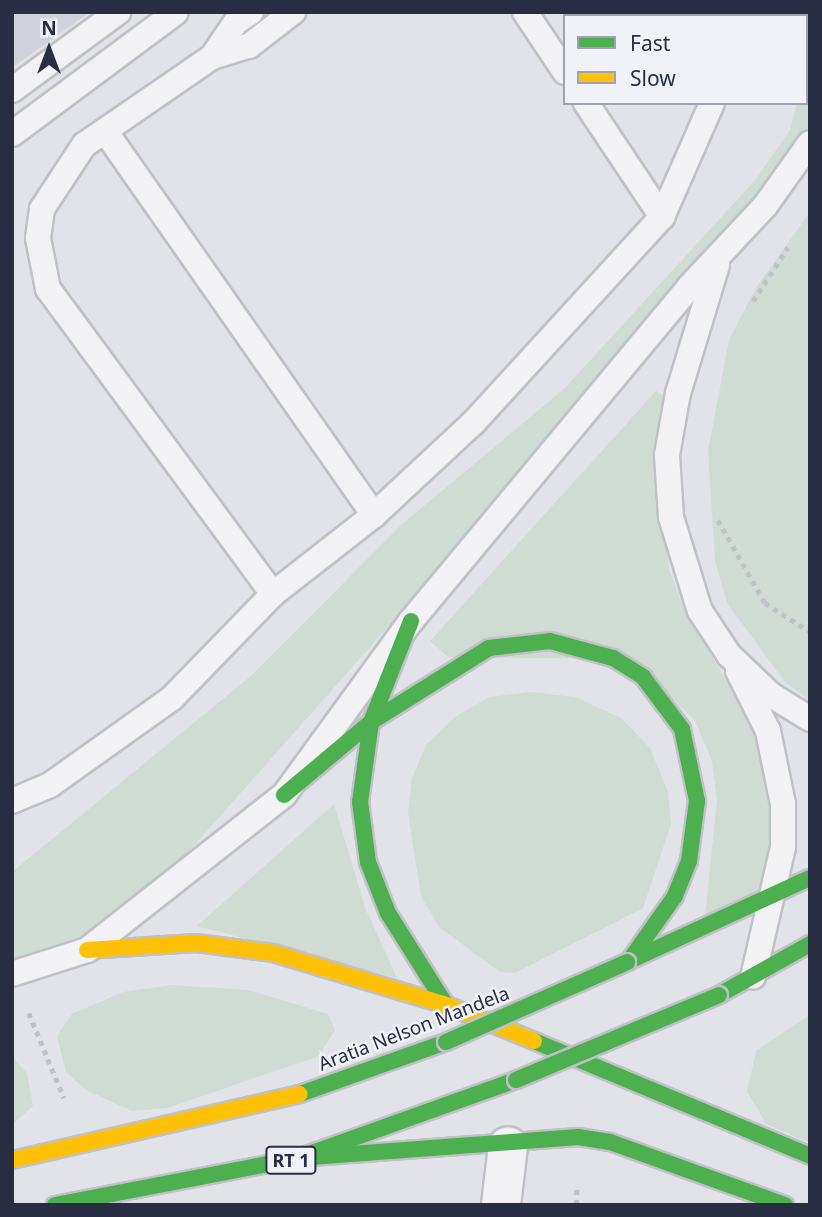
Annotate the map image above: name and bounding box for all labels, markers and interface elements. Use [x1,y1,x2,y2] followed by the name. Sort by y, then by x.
[14,14,84,84] north arrow
[563,14,808,105] legend
[41,15,57,41] text: N
[630,29,670,57] text: Fast
[630,64,676,92] text: Slow
[315,982,513,1076] street label: Aratia Nelson Mandela
[265,1146,317,1175] road number: RT 1

